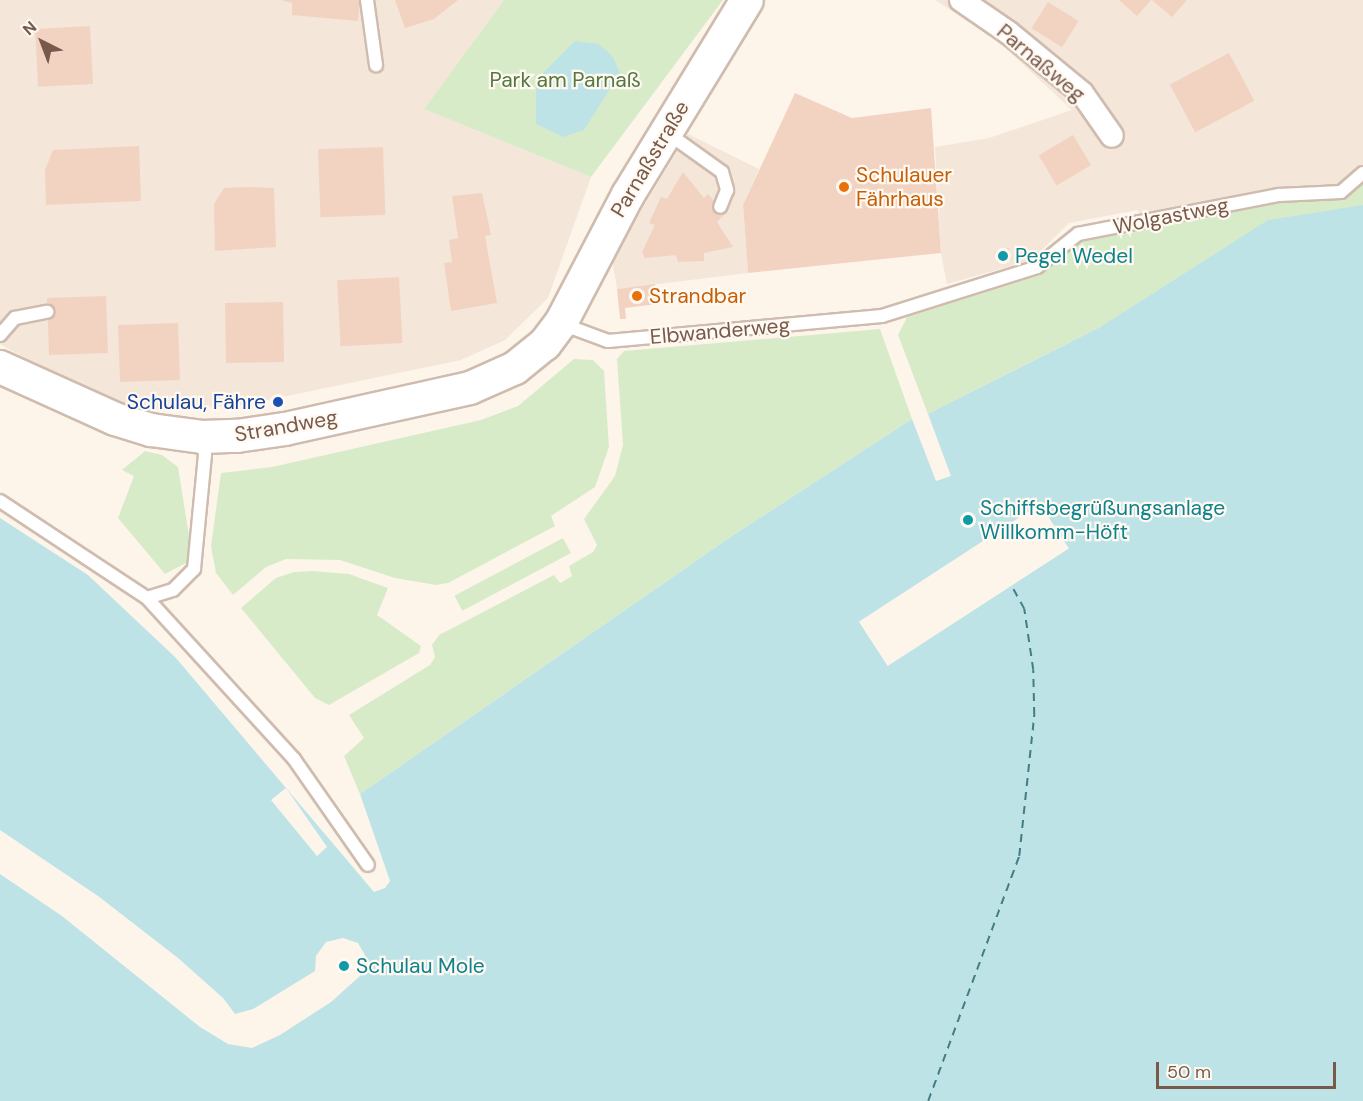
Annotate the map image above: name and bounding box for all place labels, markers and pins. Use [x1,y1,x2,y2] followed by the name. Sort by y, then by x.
[856,162,952,212] place label: Schulauer Fährhaus
[837,180,851,194] marker: Schulauer Fährhaus
[1015,243,1133,269] place label: Pegel Wedel
[996,249,1010,263] marker: Pegel Wedel
[649,283,746,309] place label: Strandbar
[630,289,644,303] marker: Strandbar
[127,389,266,415] place label: Schulau, Fähre
[271,395,285,409] marker: Schulau, Fähre
[980,495,1225,545] place label: Schiffsbegrüßungsanlage Willkomm-Höft
[961,513,975,527] marker: Schiffsbegrüßungsanlage Willkomm-Höft
[356,953,485,979] place label: Schulau Mole
[337,959,351,973] marker: Schulau Mole

